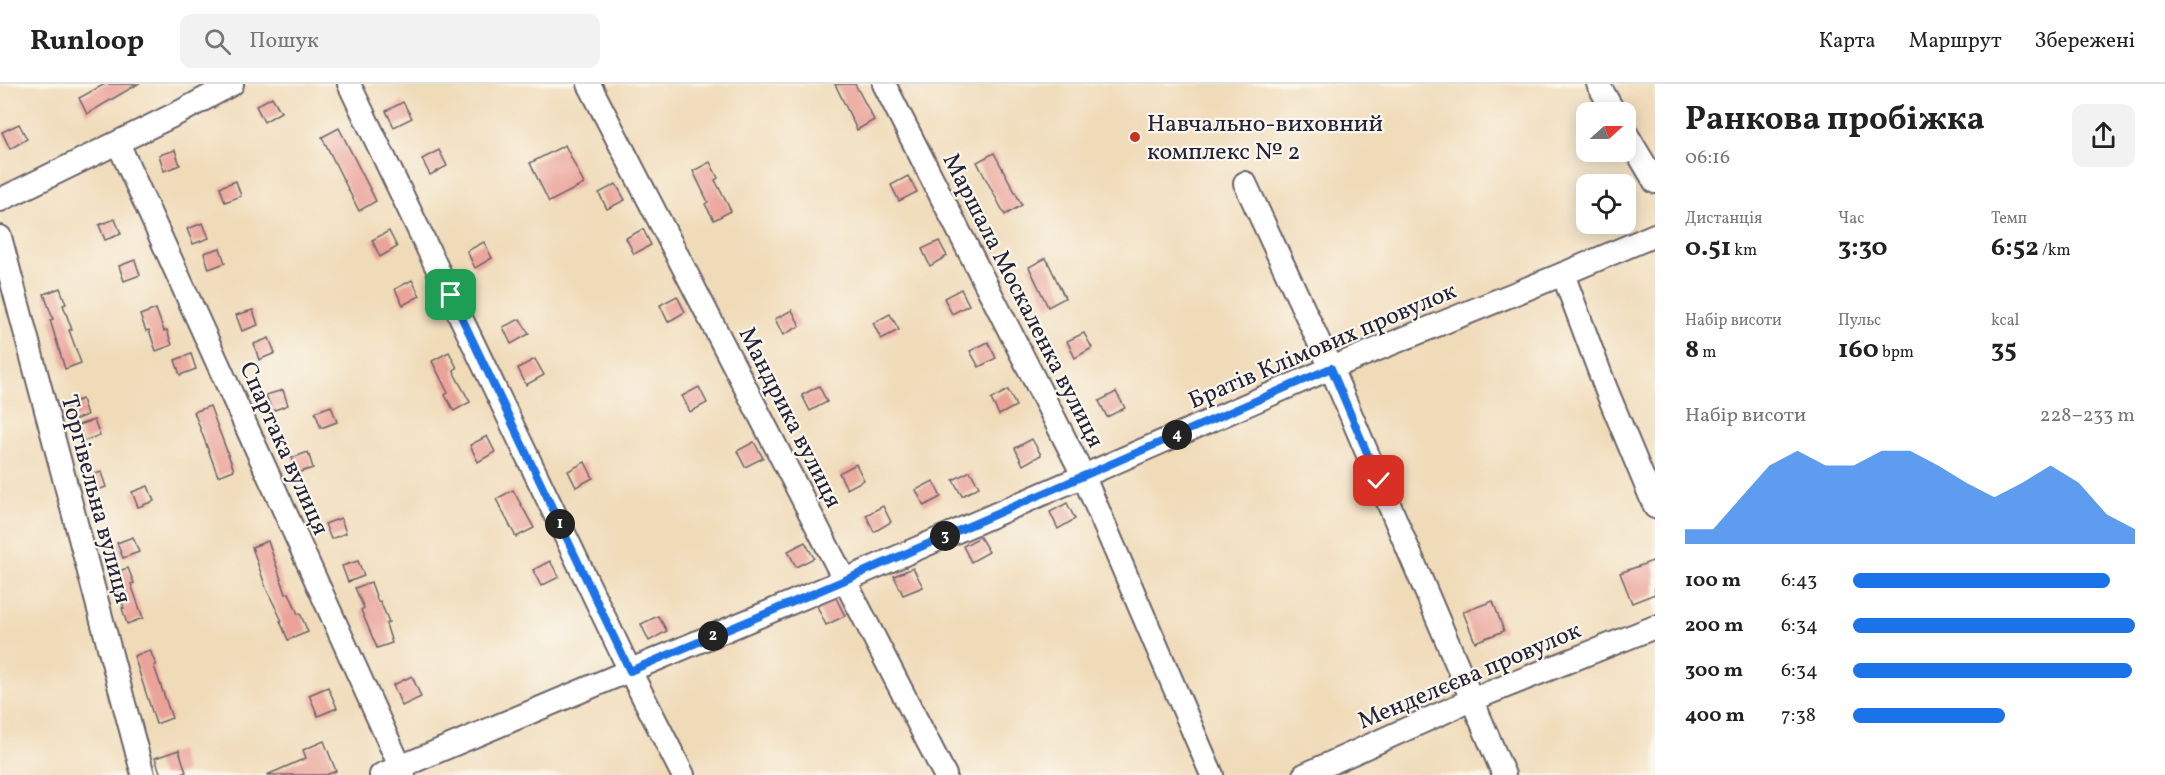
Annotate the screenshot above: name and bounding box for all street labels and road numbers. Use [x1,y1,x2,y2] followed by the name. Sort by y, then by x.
[933,148,1111,454] street label: Маршала Москаленка вулиця
[1184,275,1462,419] street label: Братів Клімових провулок
[729,322,850,514] street label: Мандрика вулиця
[230,357,337,541] street label: Спартака вулиця
[51,391,139,608] street label: Торгівельна вулиця
[1353,614,1587,739] street label: Менделєєва провулок

